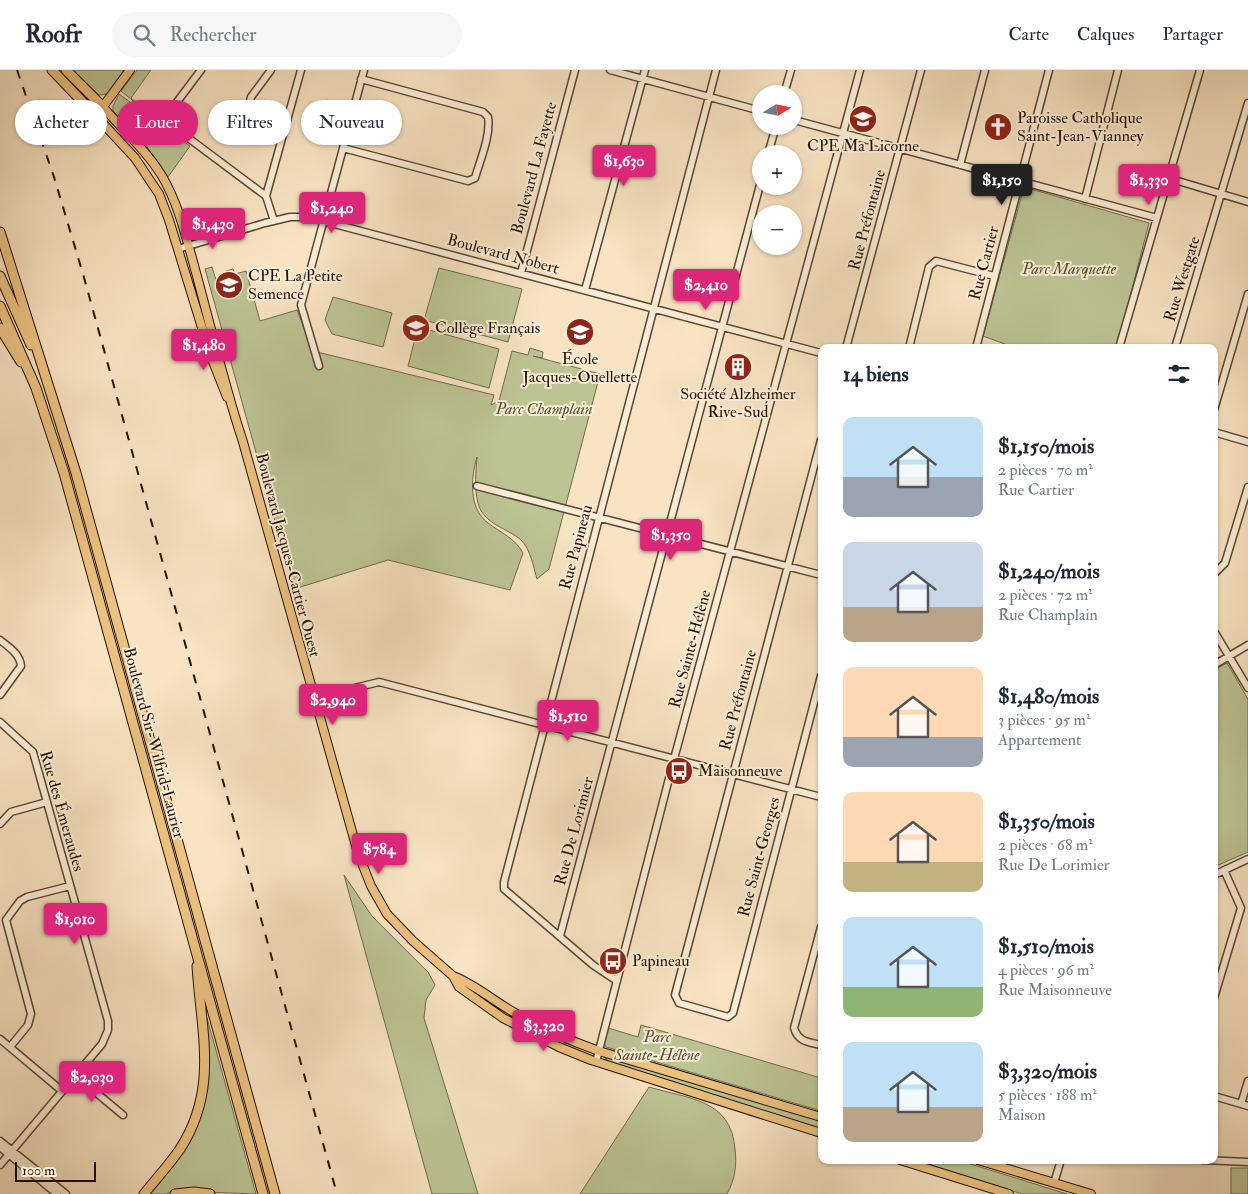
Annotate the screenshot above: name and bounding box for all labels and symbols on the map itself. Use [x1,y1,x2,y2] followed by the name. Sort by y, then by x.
[752,85,802,135] north arrow
[507,99,561,236] street label: Boulevard La Fayette
[848,104,878,134] school or university icon: CPE Ma Licorne
[1017,108,1145,147] place label: Paroisse Catholique Saint-Jean-Vianney
[983,112,1013,142] church icon: Paroisse Catholique Saint-Jean-Vianney
[807,136,919,156] place label: CPE Ma Licorne
[583,144,665,187] pin: $1,630
[961,164,1043,206] pin: $1,150
[1108,164,1190,206] pin: $1,330
[844,167,890,273] street label: Rue Préfontaine
[291,191,373,234] pin: $1,240
[172,208,254,250] pin: $1,430
[965,224,1003,302] street label: Rue Cartier
[445,229,561,279] street label: Boulevard Nobert
[1160,234,1205,324] street label: Rue Westgate
[1021,259,1117,279] park label: Parc Marquette
[248,266,343,304] place label: CPE La Petite Semence
[665,268,747,311] pin: $2,410
[214,270,244,300] school or university icon: CPE La Petite Semence
[401,313,431,343] school or university icon: Collège Français
[565,317,595,347] school or university icon: École Jacques-Ouellette
[435,318,540,338] place label: Collège Français
[163,328,245,371] pin: $1,480
[522,348,638,388] place label: École Jacques-Ouellette
[723,352,753,382] building icon: Société Alzheimer Rive-Sud
[680,384,796,422] place label: Société Alzheimer Rive-Sud
[494,399,593,419] park label: Parc Champlain
[250,451,325,660] street label: Boulevard Jacques-Cartier Ouest
[555,502,598,592] street label: Rue Papineau
[630,518,712,561] pin: $1,350
[665,587,715,710] street label: Rue Sainte-Hélène
[119,645,189,841] street label: Boulevard Sir-Wilfrid-Laurier
[715,647,761,753] street label: Rue Préfontaine
[292,684,374,726] pin: $2,940
[527,700,609,742] pin: $1,510
[35,748,90,874] street label: Rue des Émeraudes
[664,756,694,786] bus stop icon: Maisonneuve
[698,761,783,781] place label: Maisonneuve
[550,775,598,887] street label: Rue De Lorimier
[733,795,785,919] street label: Rue Saint-Georges
[349,832,409,875] pin: $784
[34,902,116,945] pin: $1,010
[598,946,628,976] bus stop icon: Papineau
[632,951,690,972] place label: Papineau
[503,1010,585,1052] pin: $3,320
[613,1027,700,1065] park label: Parc Sainte-Hélène
[51,1060,133,1103] pin: $2,030
[15,1159,96,1182] scale bar

